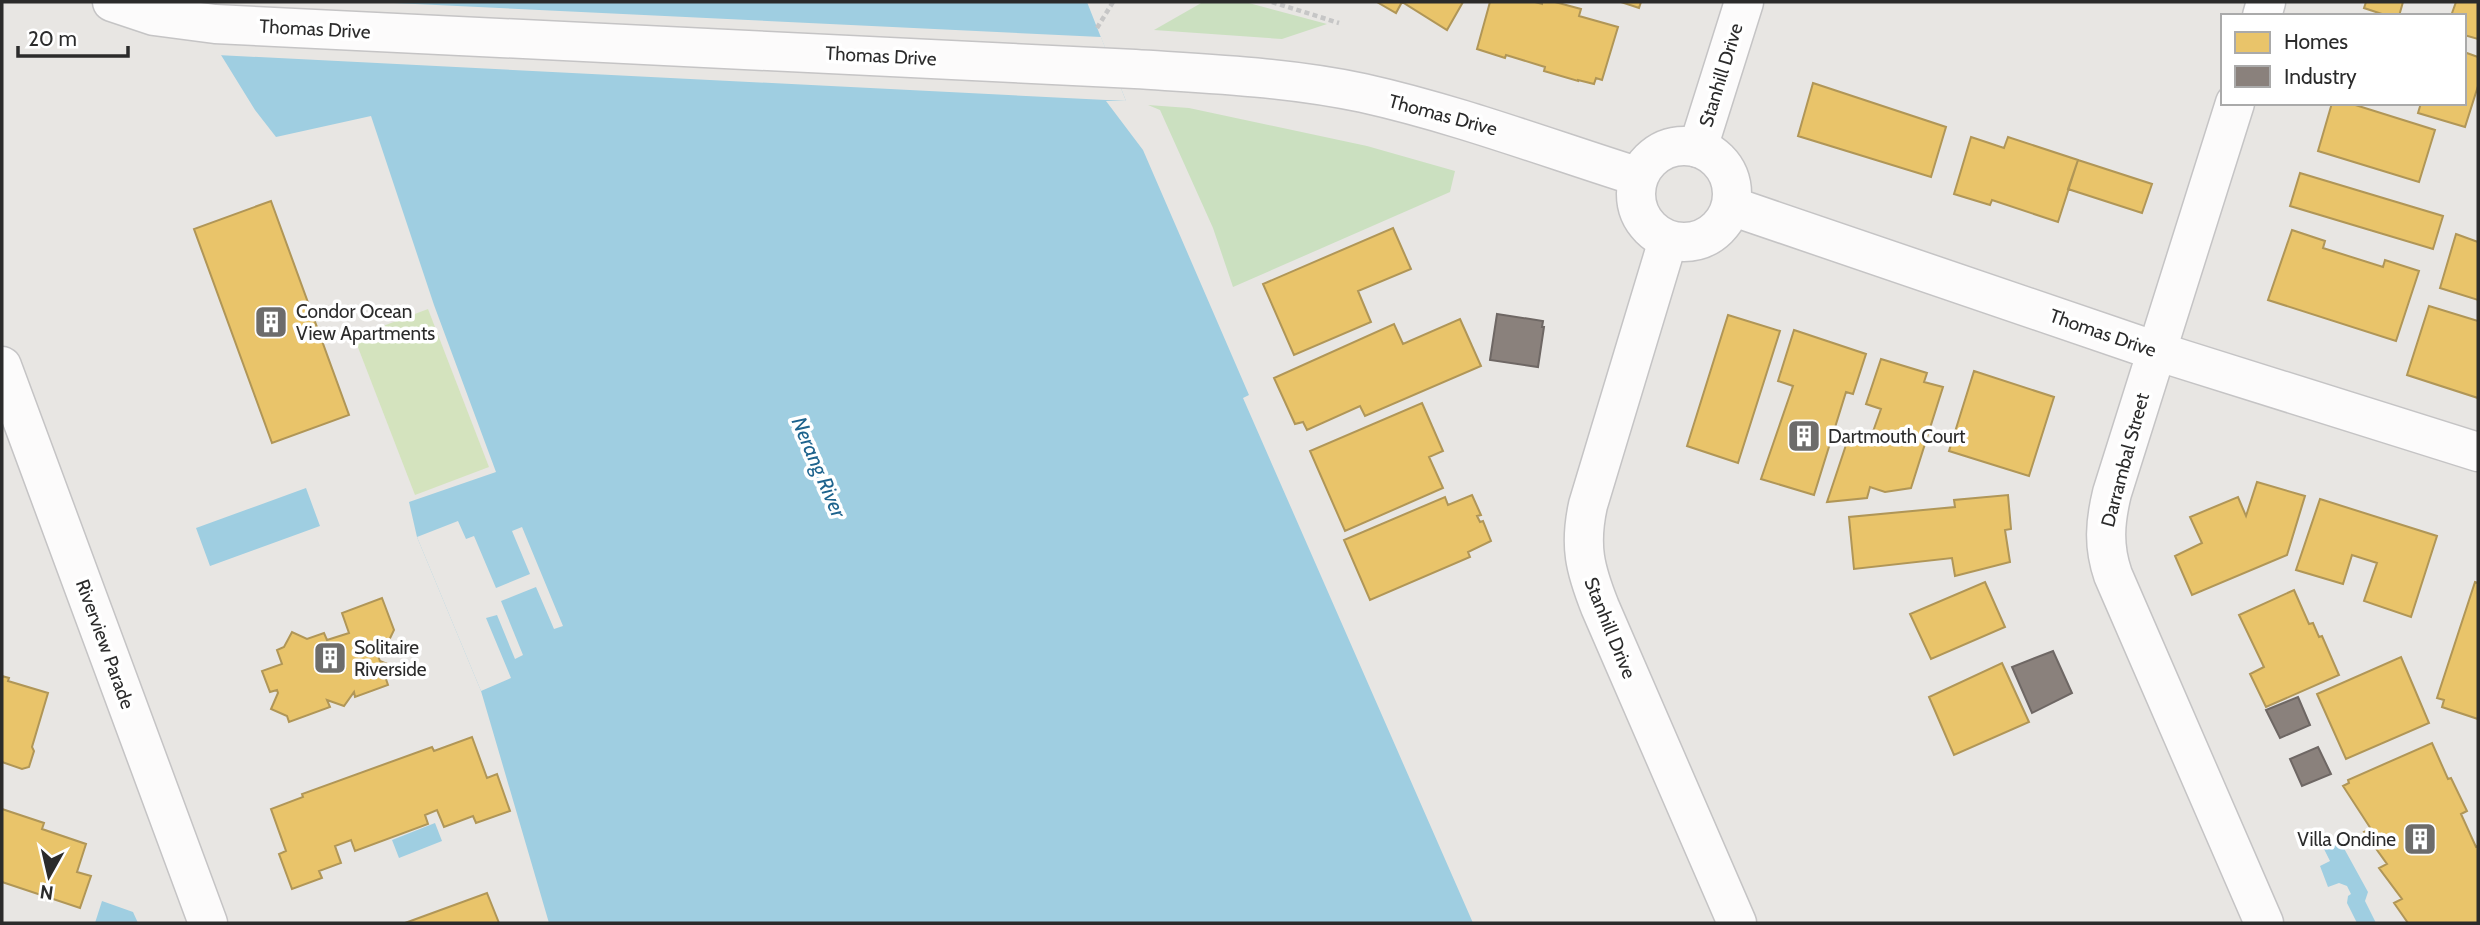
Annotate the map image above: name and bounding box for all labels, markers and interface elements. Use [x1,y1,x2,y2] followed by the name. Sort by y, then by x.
[18,14,128,58] scale bar
[2221,14,2466,105] legend
[259,15,371,43] street label: Thomas Drive
[1694,20,1748,130] street label: Stanhill Drive
[28,26,77,51] text: 20 m
[2284,29,2348,54] text: Homes
[825,42,937,70] street label: Thomas Drive
[2284,64,2357,89] text: Industry
[1386,89,1500,141] street label: Thomas Drive
[296,300,435,345] place label: Condor Ocean View Apartments
[252,303,290,341] building icon: Condor Ocean View Apartments
[2047,304,2160,362] street label: Thomas Drive
[2096,390,2154,529] street label: Darrambal Street
[787,413,852,523] water label: Nerang River
[1785,417,1823,455] building icon: Dartmouth Court
[1828,425,1966,448] place label: Dartmouth Court
[1579,574,1641,682] street label: Stanhill Drive
[71,576,139,712] street label: Riverview Parade
[354,636,427,681] place label: Solitaire Riverside
[311,639,349,677] building icon: Solitaire Riverside
[2401,820,2439,858] building icon: Villa Ondine
[2297,828,2396,851] place label: Villa Ondine
[14,841,84,911] north arrow
[38,880,55,905] text: N

